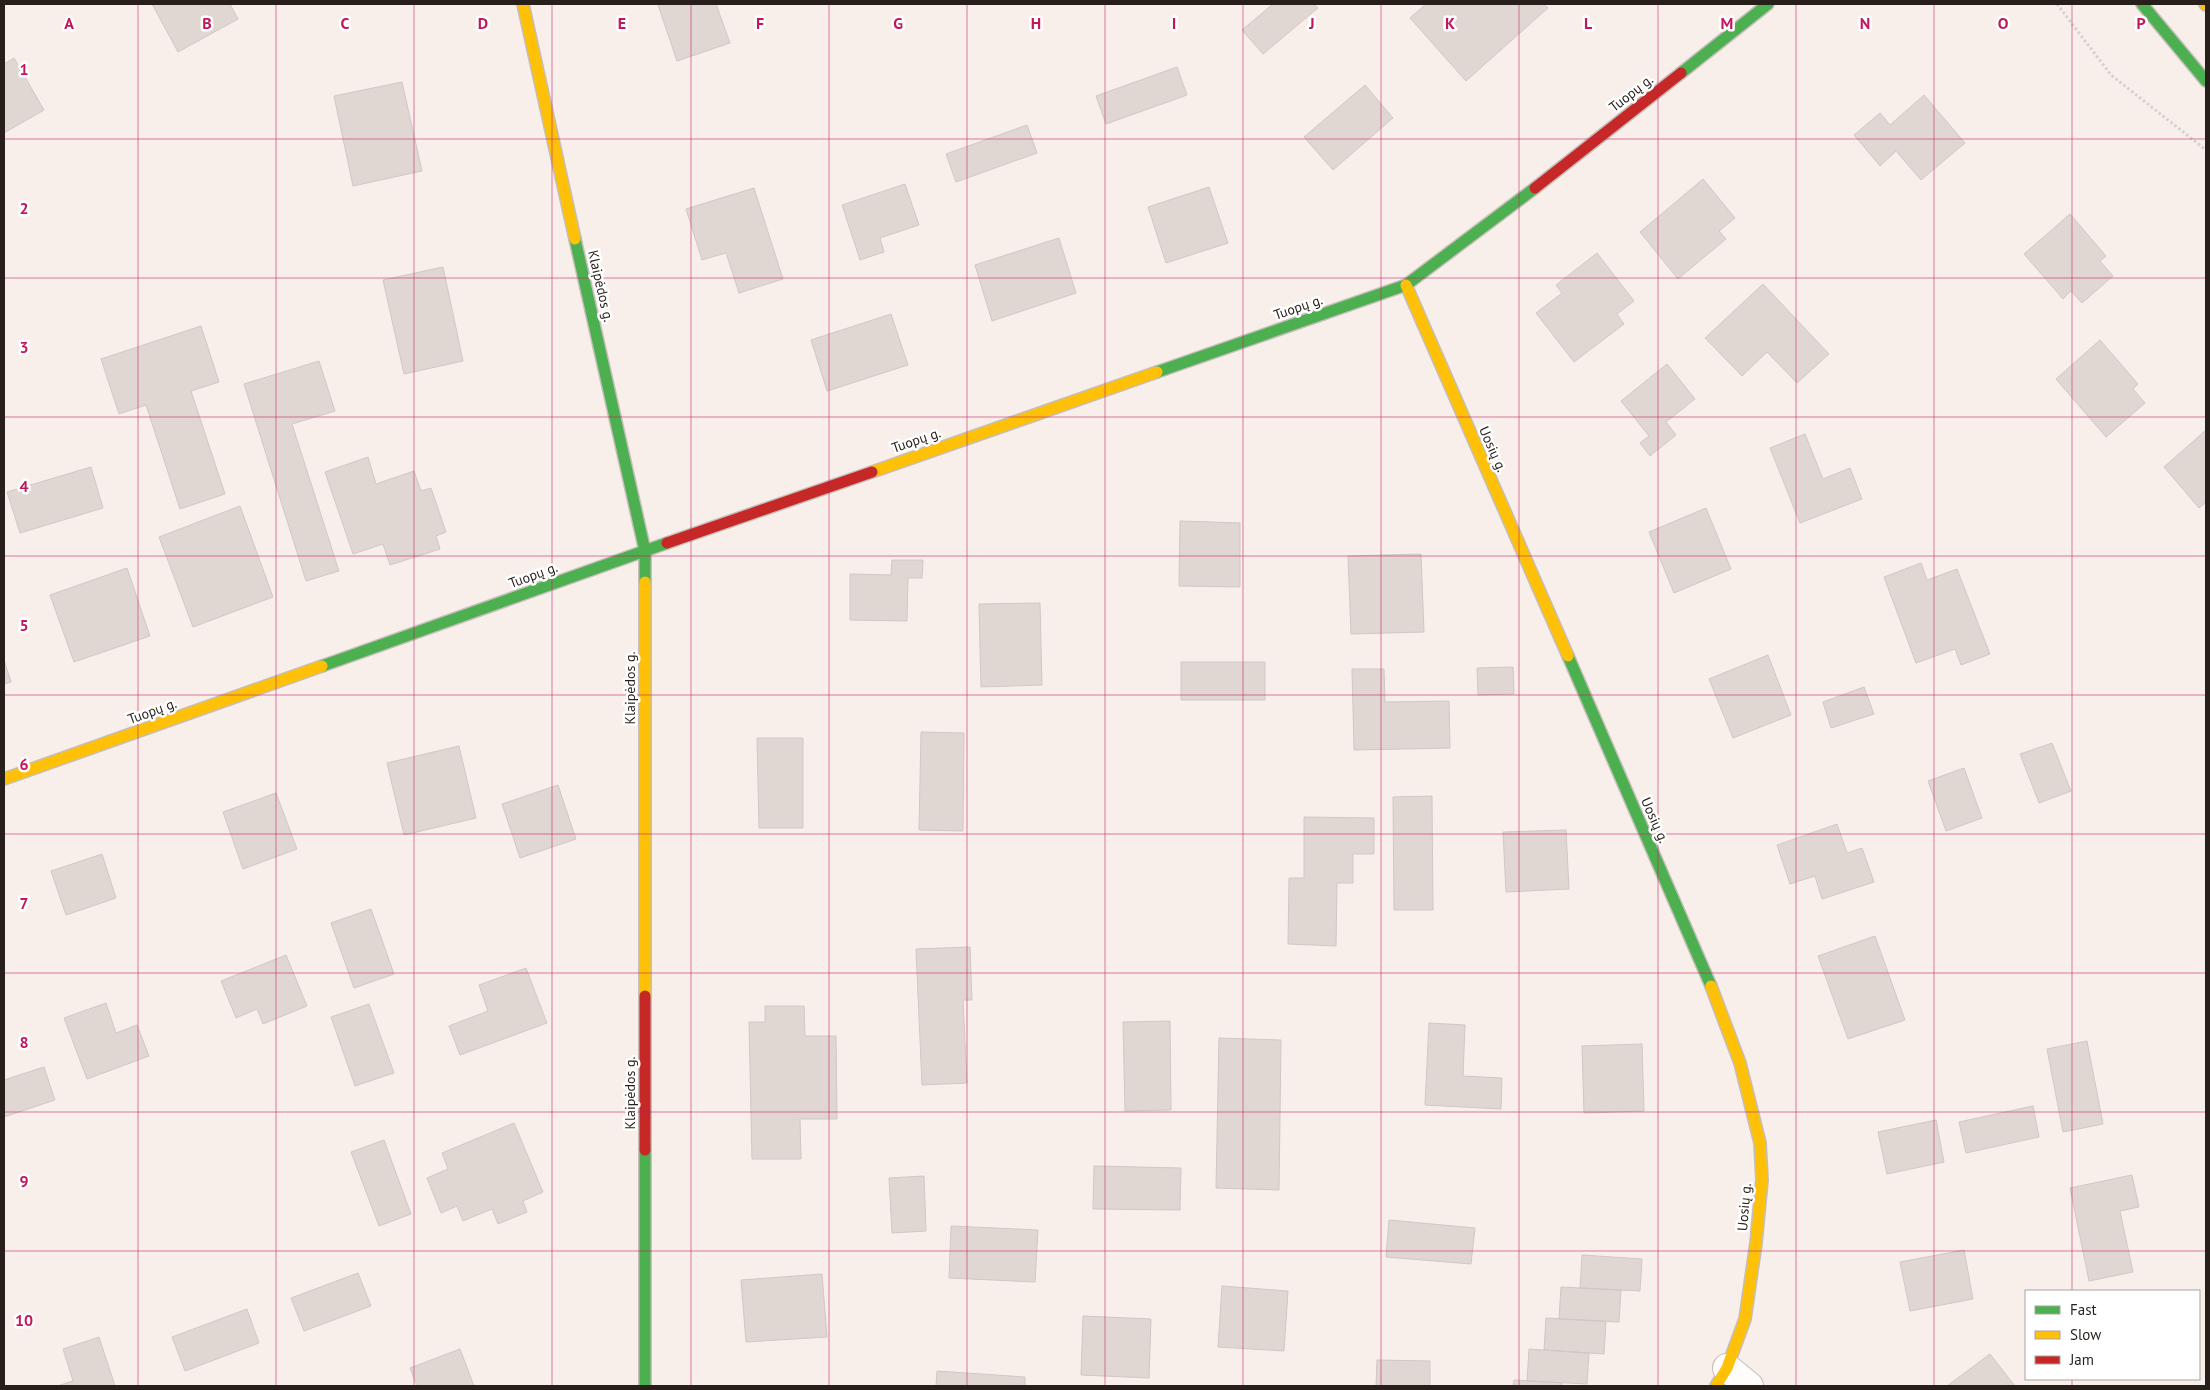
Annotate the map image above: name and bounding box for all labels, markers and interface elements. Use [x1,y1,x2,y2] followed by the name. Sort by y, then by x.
[64,13,74,33] text: A
[202,13,212,33] text: B
[341,13,350,33] text: C
[478,13,488,33] text: D
[618,13,626,33] text: E
[756,13,764,33] text: F
[893,13,903,33] text: G
[1031,13,1041,33] text: H
[1172,13,1176,33] text: I
[1308,13,1315,33] text: J
[1445,13,1455,33] text: K
[1584,13,1593,33] text: L
[1721,13,1733,33] text: M
[1860,13,1870,33] text: N
[1998,13,2009,33] text: O
[2136,13,2146,33] text: P
[19,59,29,79] text: 1
[1605,70,1657,116] street label: Tuopų g.
[19,198,29,218] text: 2
[584,248,618,324] street label: Klaipėdos g.
[1271,290,1325,324] street label: Tuopų g.
[19,337,29,357] text: 3
[889,423,943,457] street label: Tuopų g.
[1475,423,1511,475] street label: Uosių g.
[19,476,29,496] text: 4
[506,558,560,592] street label: Tuopų g.
[19,615,29,635] text: 5
[621,651,639,725] street label: Klaipėdos g.
[125,694,179,728] street label: Tuopų g.
[19,754,29,774] text: 6
[1637,794,1673,846] street label: Uosių g.
[19,893,29,913] text: 7
[19,1032,29,1052] text: 8
[621,1056,639,1130] street label: Klaipėdos g.
[19,1171,29,1191] text: 9
[1733,1182,1755,1232] street label: Uosių g.
[2025,1290,2200,1380] legend
[2070,1300,2097,1319] text: Fast
[15,1310,33,1330] text: 10
[2070,1325,2101,1344] text: Slow
[2069,1350,2094,1369] text: Jam

